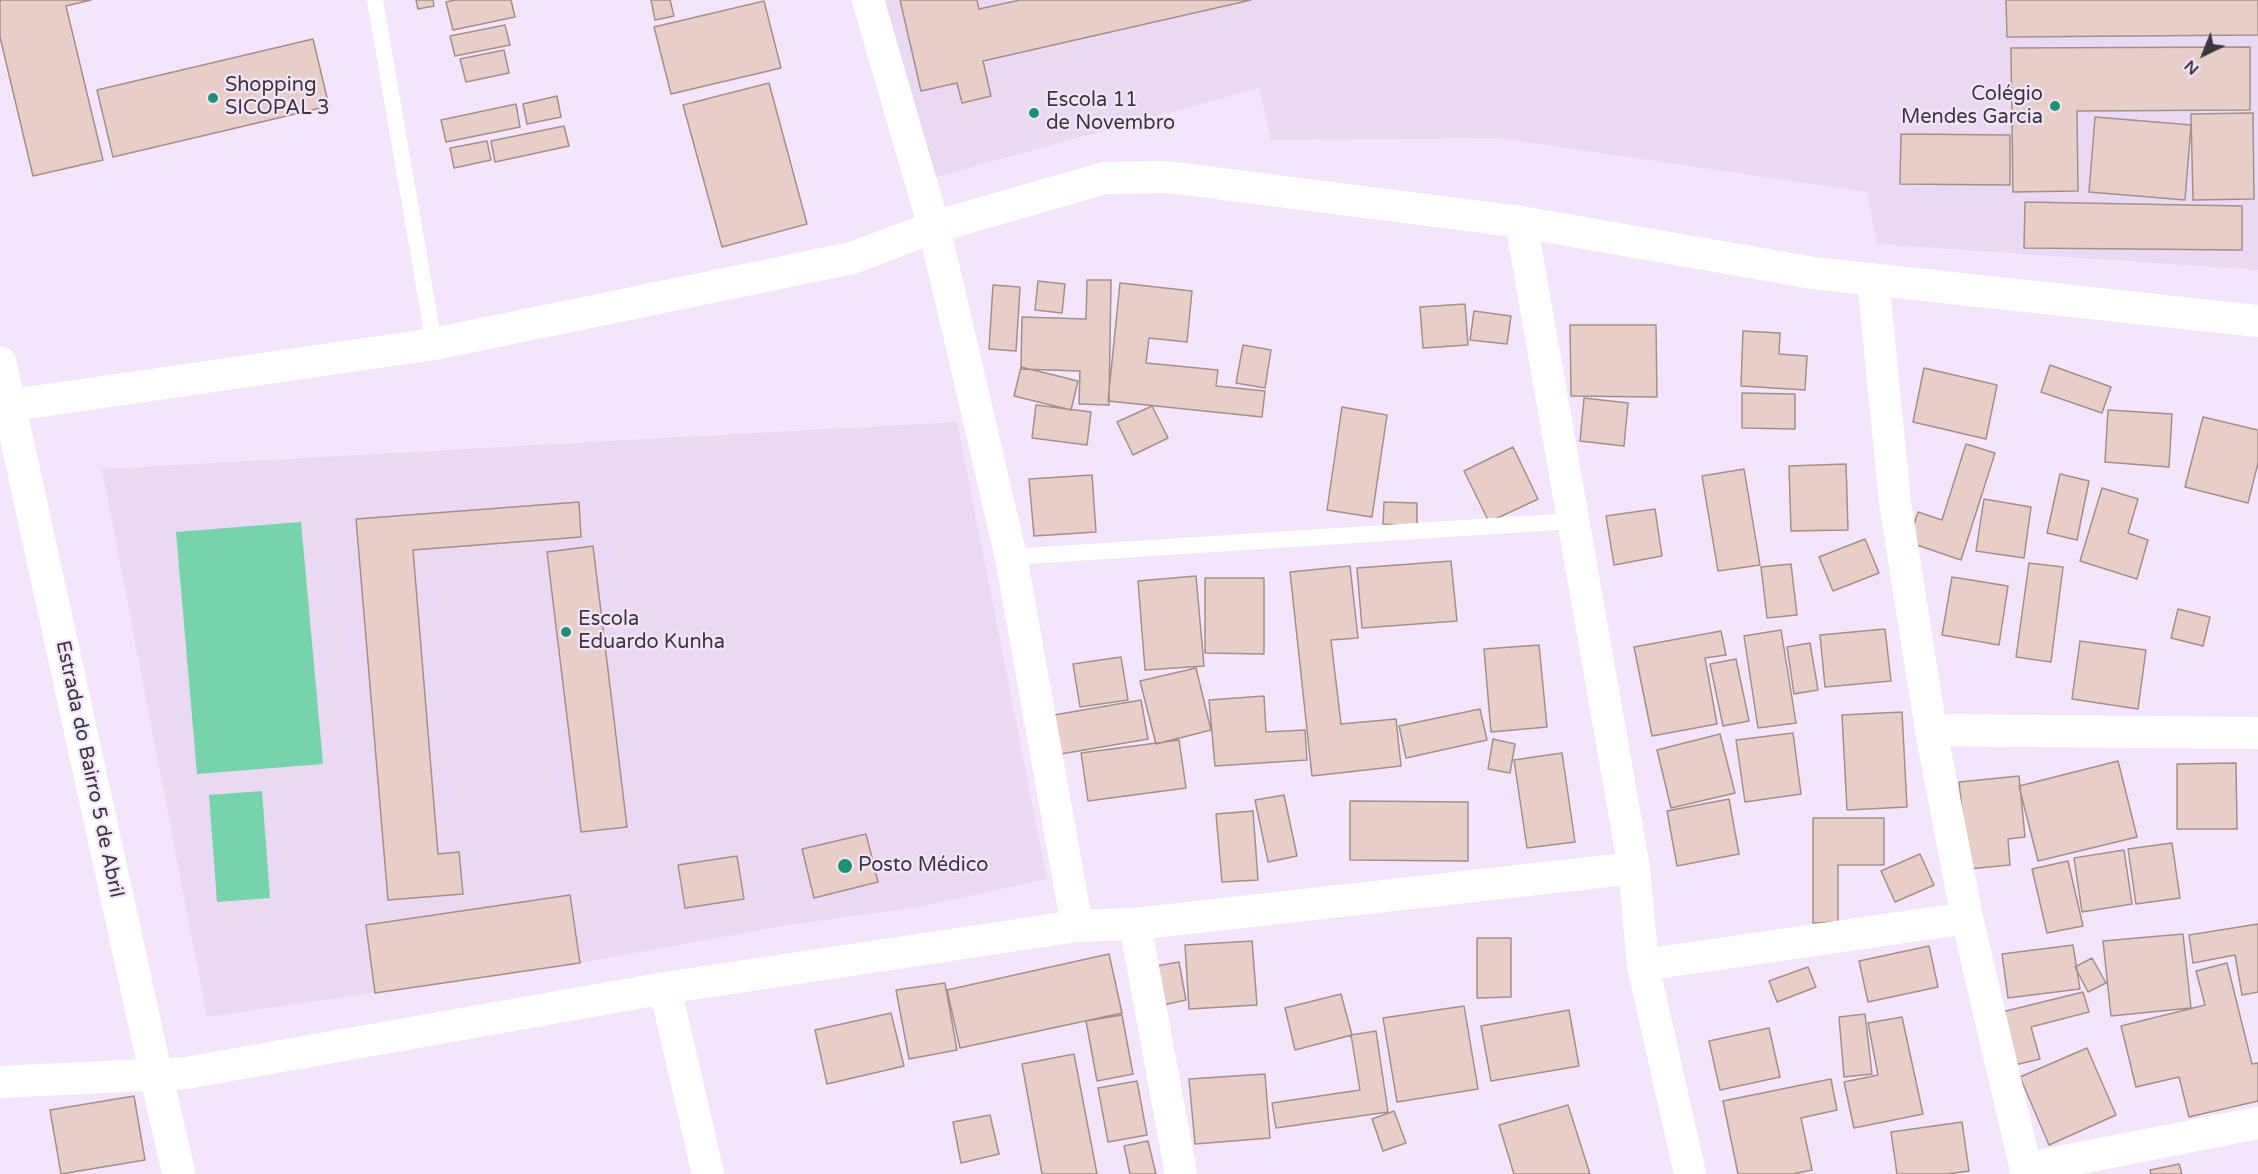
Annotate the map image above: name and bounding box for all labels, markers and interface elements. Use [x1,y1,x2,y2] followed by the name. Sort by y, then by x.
[2174,24,2234,84] north arrow
[2180,55,2203,79] text: N
[225,74,330,121] place label: Shopping SICOPAL 3
[1901,83,2043,130] place label: Colégio Mendes Garcia
[1046,89,1175,136] place label: Escola 11 de Novembro
[206,91,220,105] marker: Shopping SICOPAL 3
[2048,99,2062,113] marker: Colégio Mendes Garcia
[1027,106,1041,120] marker: Escola 11 de Novembro
[578,608,725,655] place label: Escola Eduardo Kunha
[559,625,573,639] marker: Escola Eduardo Kunha
[50,638,128,900] street label: Estrada do Bairro 5 de Abril
[858,854,988,878] place label: Posto Médico
[836,857,854,875] marker: Posto Médico

